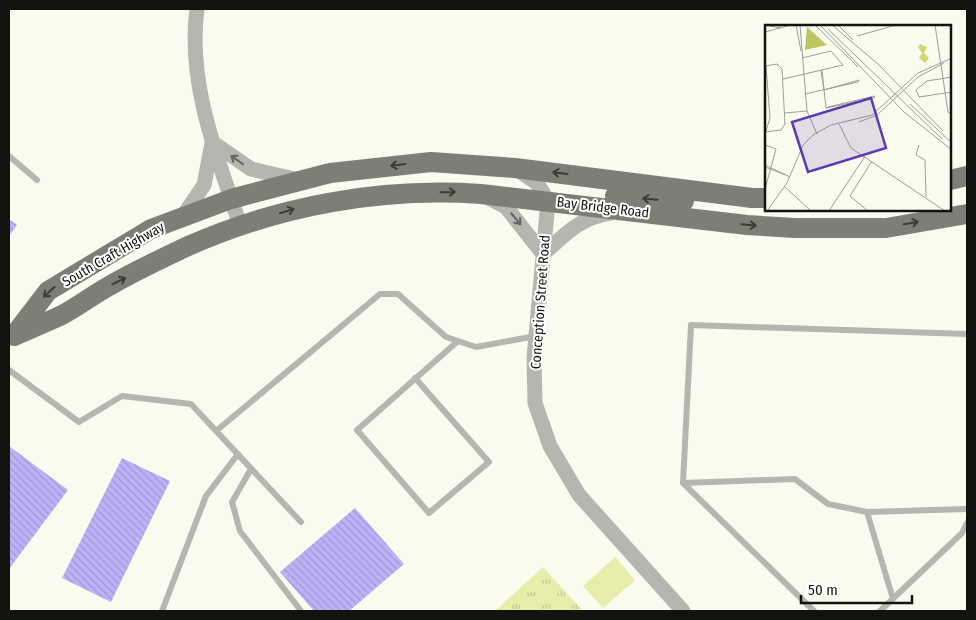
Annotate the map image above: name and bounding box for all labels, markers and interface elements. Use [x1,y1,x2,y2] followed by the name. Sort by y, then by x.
[765,25,951,211] inset map
[231,155,245,165] one-way arrow
[390,160,406,170] one-way arrow
[552,168,568,178] one-way arrow
[439,187,455,197] one-way arrow
[556,193,650,222] street label: Bay Bridge Road
[642,194,658,204] one-way arrow
[278,206,294,216] one-way arrow
[511,212,522,225] one-way arrow
[59,218,168,291] street label: South Craft Highway
[903,218,919,228] one-way arrow
[741,221,757,230] one-way arrow
[527,234,554,370] street label: Conception Street Road
[111,276,126,286] one-way arrow
[42,287,55,298] one-way arrow
[801,572,912,604] scale bar
[808,581,838,599] text: 50 m

